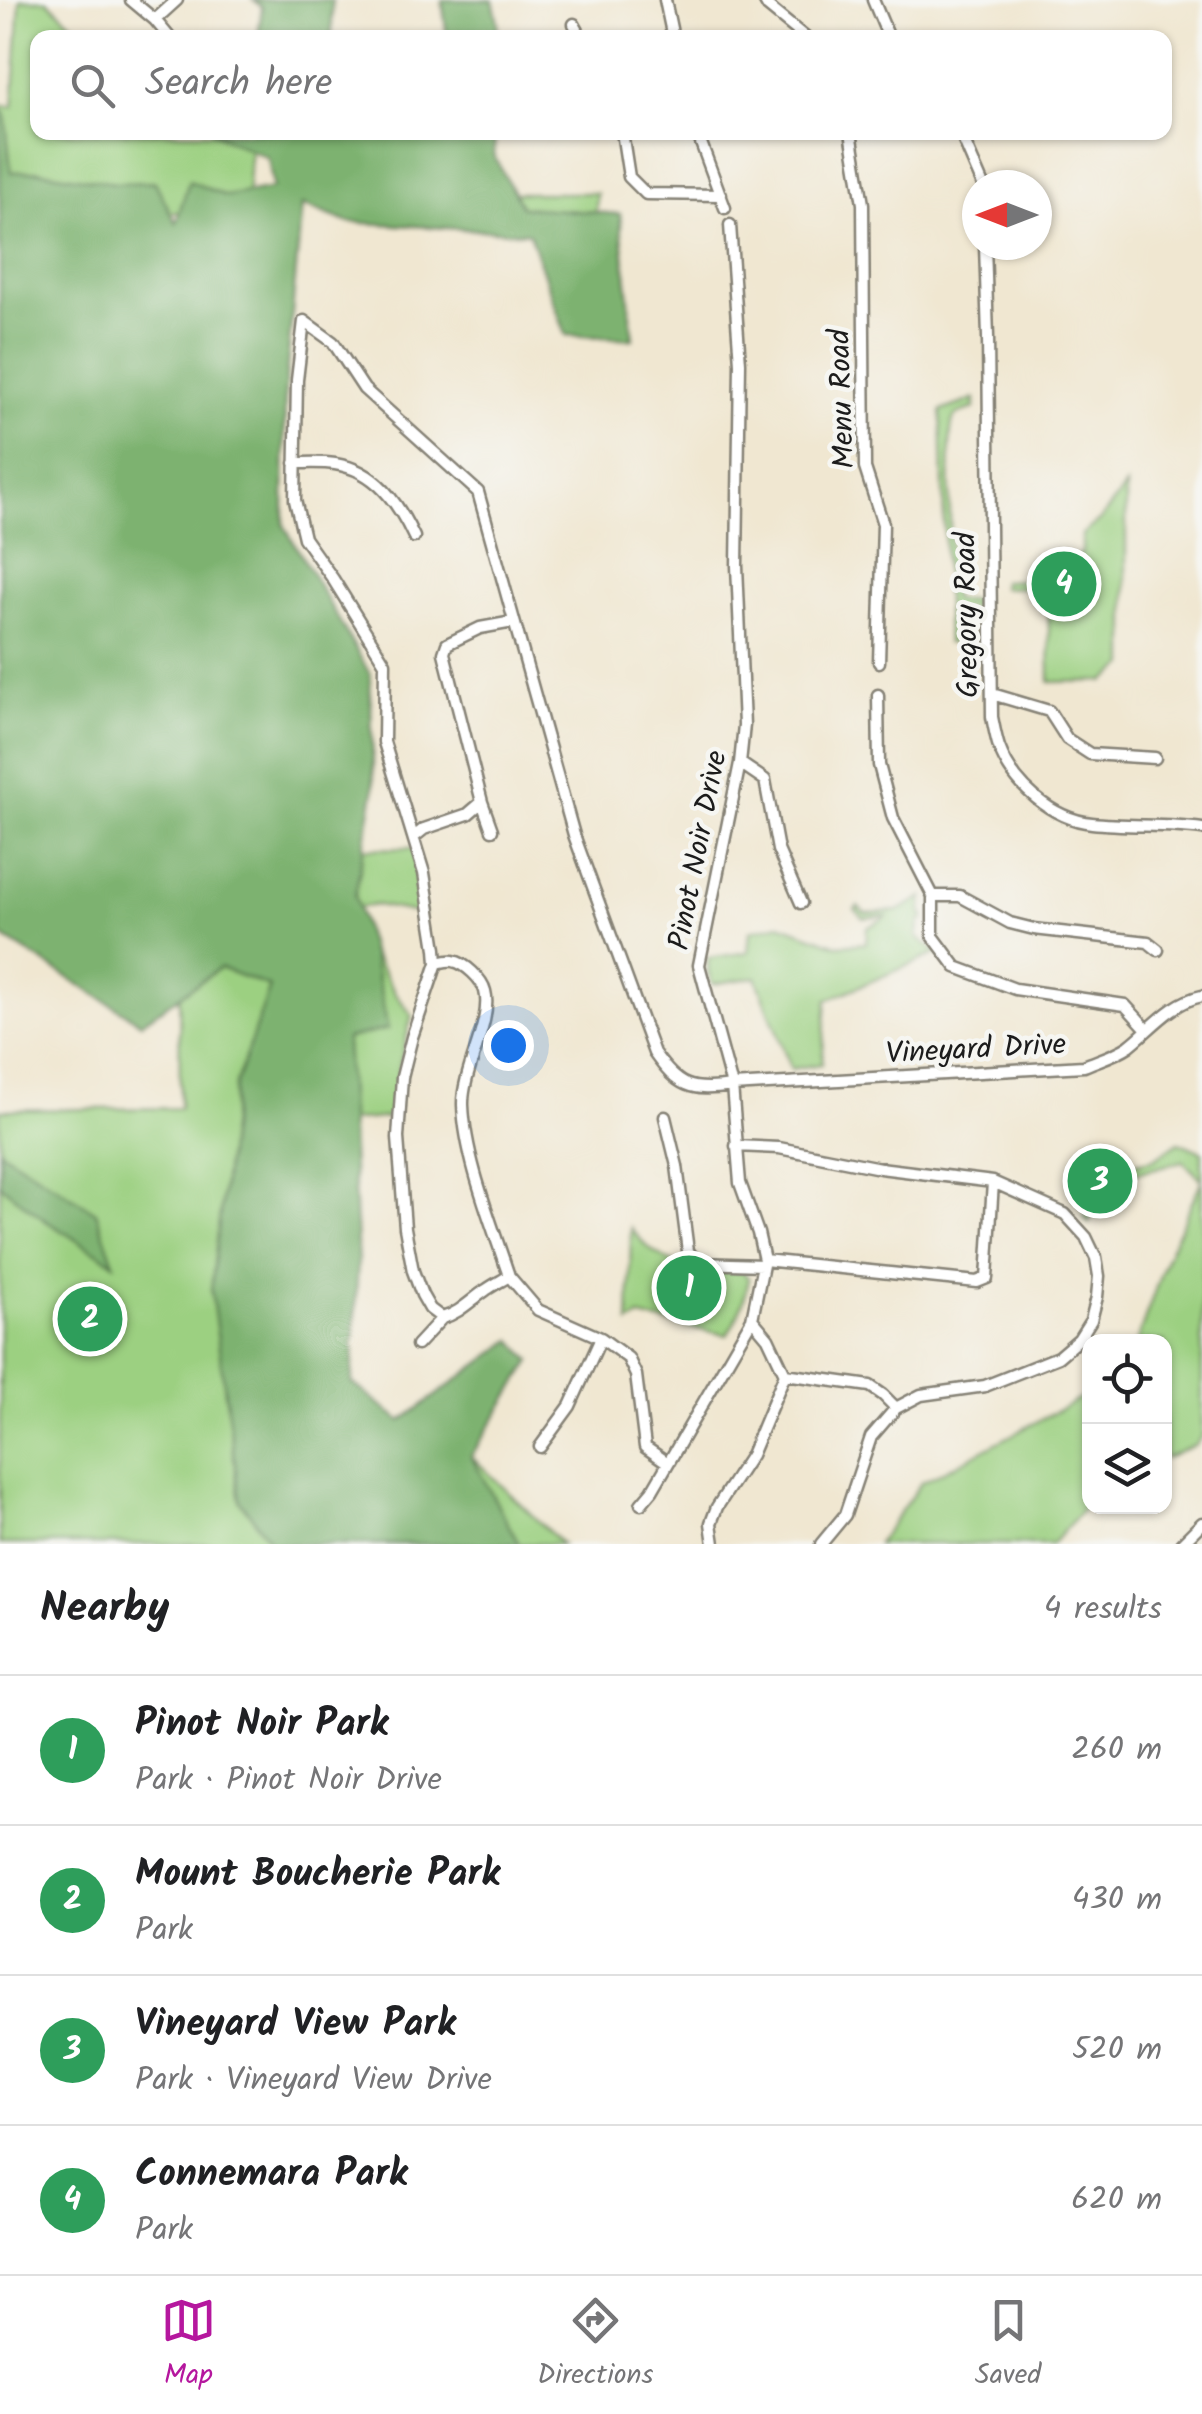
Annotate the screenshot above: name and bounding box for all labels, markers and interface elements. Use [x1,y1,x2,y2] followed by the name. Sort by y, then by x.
[30,30,1172,140] search box
[145,55,332,115] text: Search here
[65,58,120,113] icon: search
[962,170,1052,260] north arrow
[817,327,869,470] street label: Menu Road
[943,531,993,698] street label: Gregory Road
[1032,546,1096,622] pin: 4
[656,747,742,954] street label: Pinot Noir Drive
[483,1020,534,1071] your location
[885,1021,1067,1079] street label: Vineyard Drive
[1068,1144,1132,1218] pin: 3
[656,1250,722,1326] pin: 1
[58,1282,122,1356] pin: 2
[1082,1334,1172,1514] map controls
[1082,1334,1172,1424] button: locate
[1082,1424,1172,1514] button: layers
[40,1576,169,1643] text: Nearby
[1044,1584,1162,1635] text: 4 results
[135,1695,388,1755] text: Pinot Noir Park
[68,1725,77,1776] text: 1
[1071,1725,1162,1776] text: 260 m
[135,1755,442,1806] text: Park · Pinot Noir Drive
[135,1845,500,1905] text: Mount Boucherie Park
[63,1875,82,1926] text: 2
[1072,1875,1162,1926] text: 430 m
[135,1905,193,1956] text: Park
[135,1995,456,2055] text: Vineyard View Park
[64,2025,81,2076] text: 3
[1072,2025,1162,2076] text: 520 m
[135,2055,492,2106] text: Park · Vineyard View Drive
[135,2145,407,2205] text: Connemara Park
[64,2175,81,2226] text: 4
[1071,2175,1162,2226] text: 620 m
[135,2205,193,2256] text: Park
[161,2293,216,2398] tab: Map
[537,2293,653,2398] tab: Directions
[975,2293,1041,2398] tab: Saved

